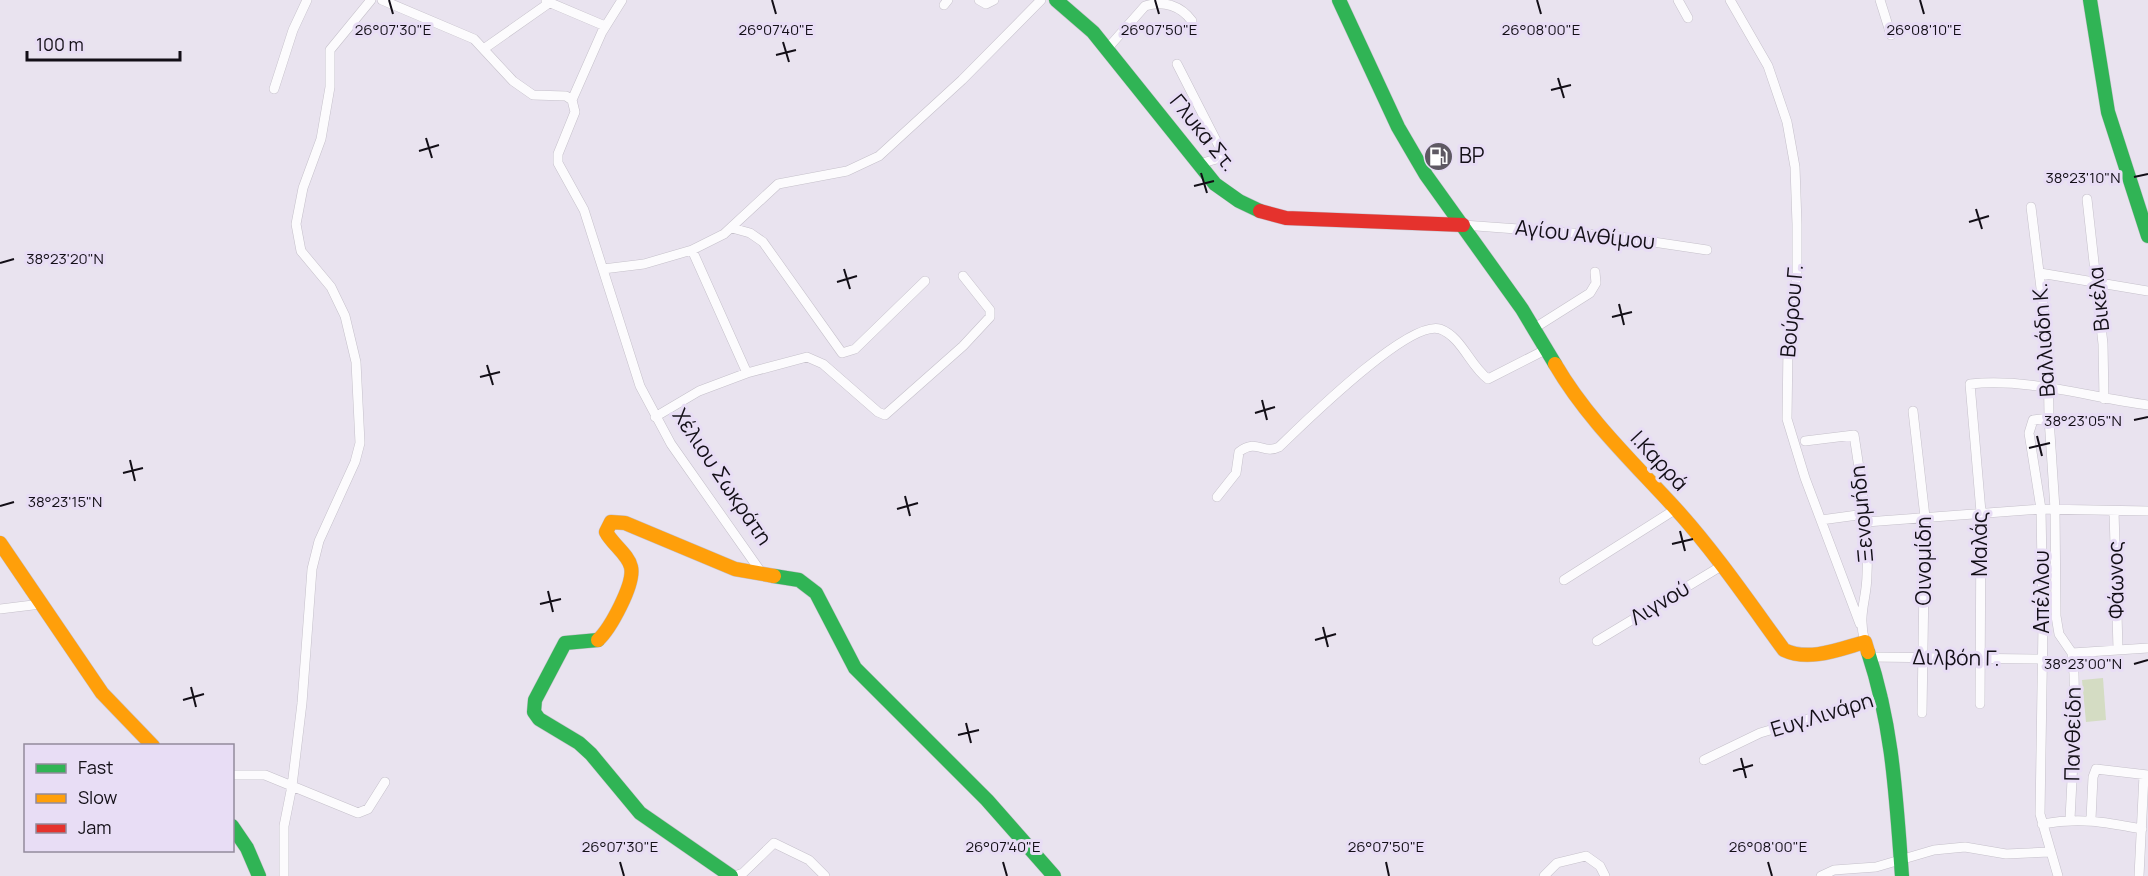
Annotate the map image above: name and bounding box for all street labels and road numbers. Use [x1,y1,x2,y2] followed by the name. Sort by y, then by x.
[1164,88,1243,177] street label: Γλυκα Στ.
[1514,213,1656,255] street label: Αγίου Ανθίμου
[1773,263,1809,359] street label: Βούρου Γ.
[2081,265,2115,333] street label: Βικέλα
[2025,282,2061,398] street label: Βαλλιάδη Κ.
[667,403,779,550] street label: Χέλιου Σωκράτη
[1625,424,1695,496] street label: Ι.Καρρά
[1843,464,1879,564] street label: Ξενομήδη
[1965,511,1993,577] street label: Μαλάς
[1909,517,1937,605] street label: Οινομίδη
[2100,541,2130,619] street label: Φάωνος
[2027,550,2055,634] street label: Απέλλου
[1625,573,1694,631] street label: Λιγνού
[1912,642,2000,672] street label: Διλβόη Γ.
[1767,685,1876,743] street label: Ευγ.Λινάρη
[2057,687,2087,781] street label: Πανθείδη

